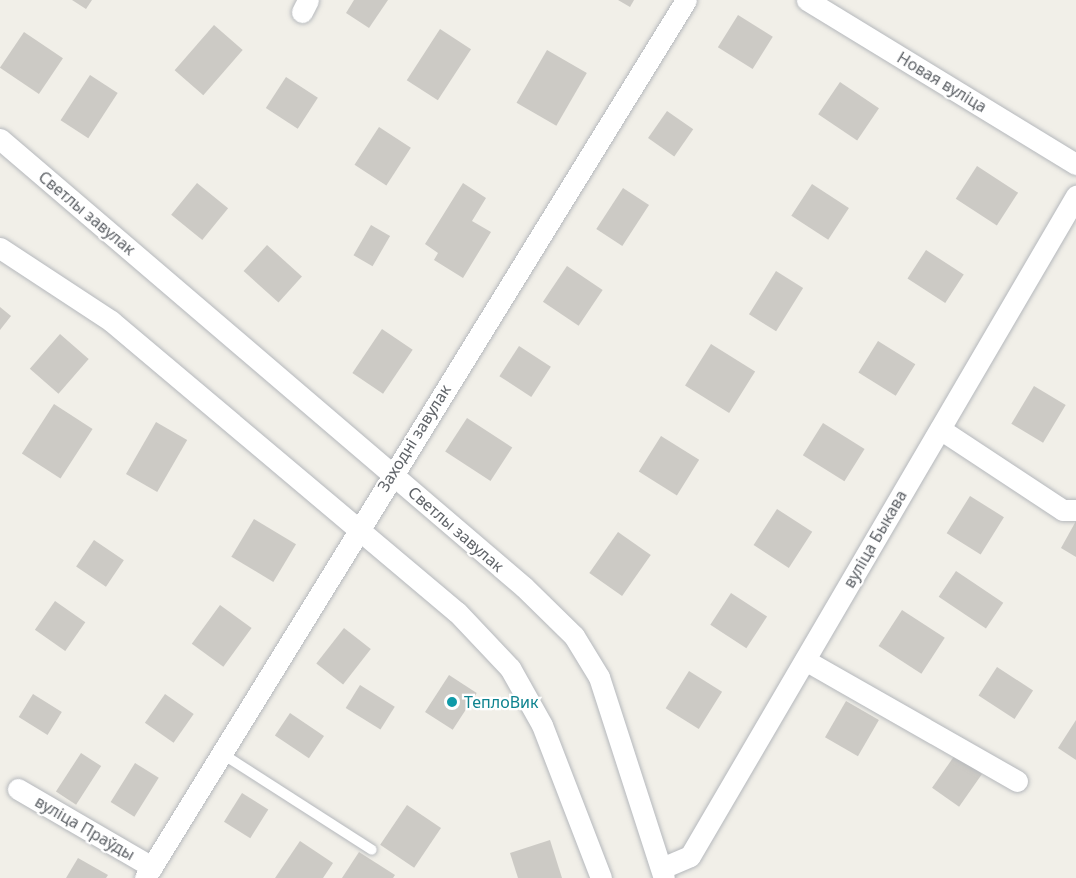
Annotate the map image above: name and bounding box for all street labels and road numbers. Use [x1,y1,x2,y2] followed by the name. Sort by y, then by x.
[894,48,990,116] street label: Новая вуліца
[35,167,139,259] street label: Светлы завулак
[373,381,455,495] street label: Заходні завулак
[404,482,508,576] street label: Светлы завулак
[839,487,911,591] street label: вуліца Быкава
[32,792,138,864] street label: вуліца Праўды

